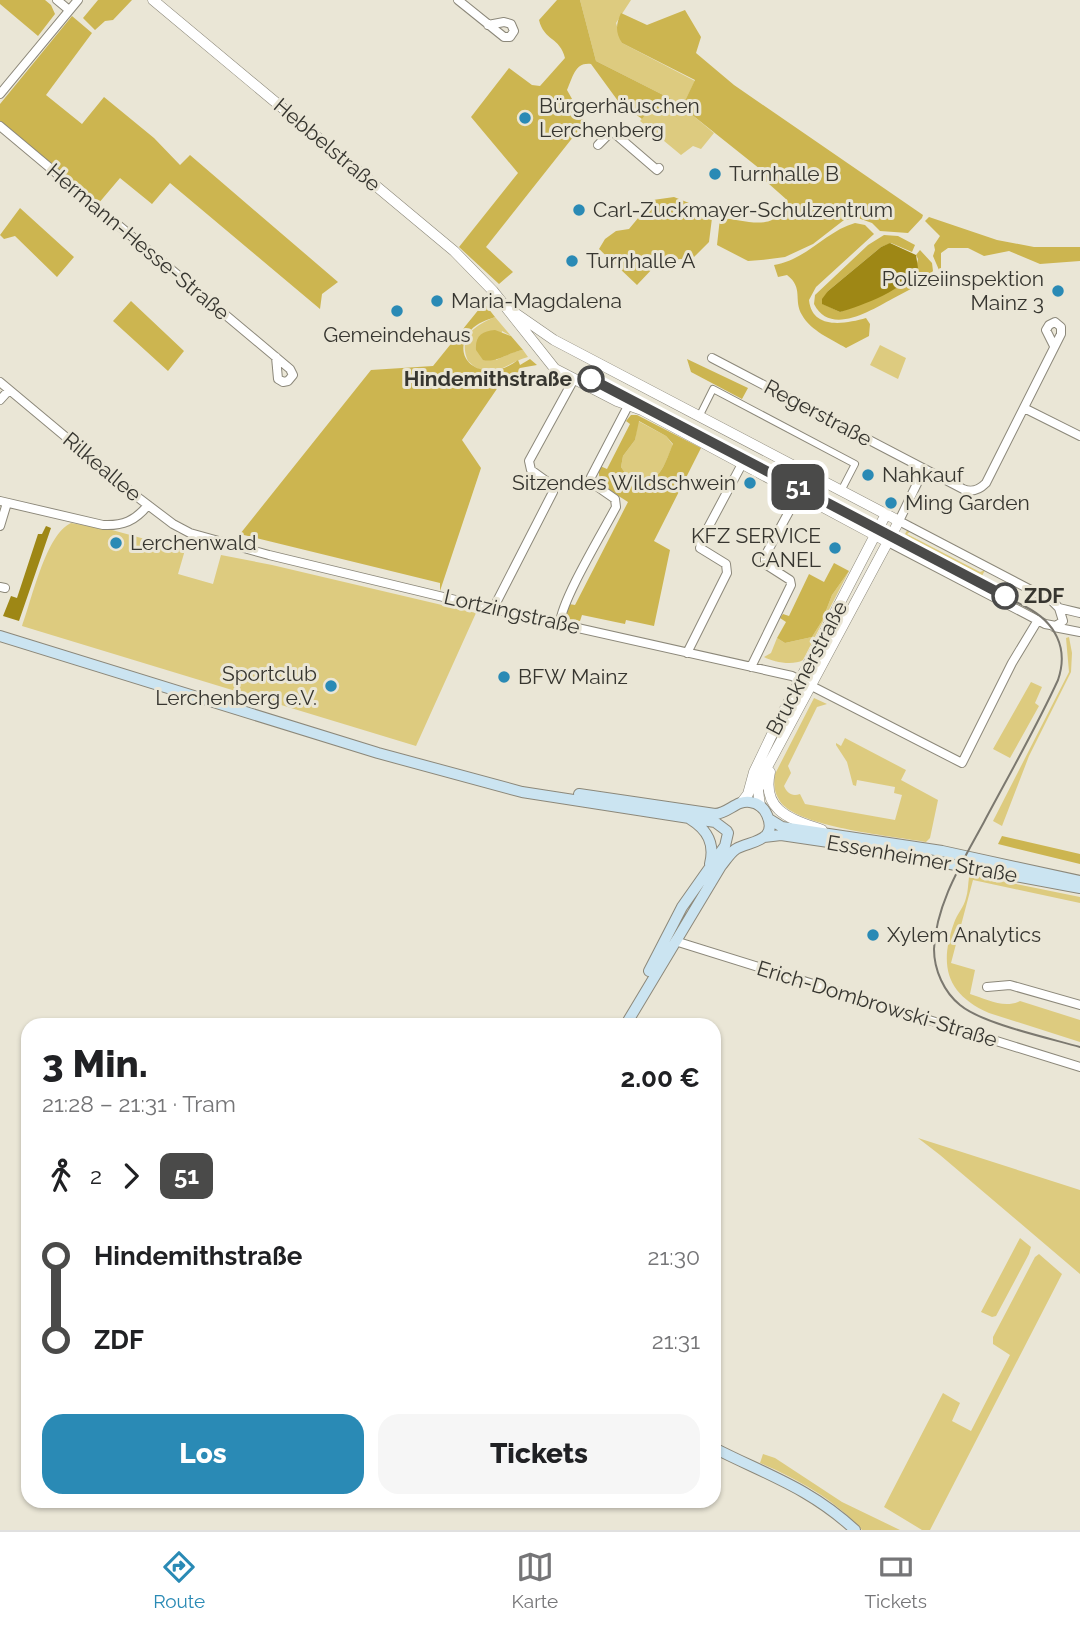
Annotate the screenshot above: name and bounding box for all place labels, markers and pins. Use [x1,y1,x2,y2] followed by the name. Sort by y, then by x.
[539,93,700,142] place label: Bürgerhäuschen Lerchenberg
[517,110,533,126] marker: Bürgerhäuschen Lerchenberg
[729,161,839,186] place label: Turnhalle B
[707,166,723,182] marker: Turnhalle B
[593,197,893,222] place label: Carl-Zuckmayer-Schulzentrum
[571,202,587,218] marker: Carl-Zuckmayer-Schulzentrum
[586,248,695,273] place label: Turnhalle A
[564,253,580,269] marker: Turnhalle A
[882,266,1044,315] place label: Polizeiinspektion Mainz 3
[1050,283,1066,299] marker: Polizeiinspektion Mainz 3
[451,288,622,313] place label: Maria-Magdalena
[429,293,445,309] marker: Maria-Magdalena
[389,303,405,319] marker: Gemeindehaus
[323,322,471,347] place label: Gemeindehaus
[404,366,572,391] place label: Hindemithstraße
[578,366,604,392] marker: Hindemithstraße
[882,462,965,487] place label: Nahkauf
[860,467,876,483] marker: Nahkauf
[512,470,736,495] place label: Sitzendes Wildschwein
[742,475,758,491] marker: Sitzendes Wildschwein
[905,490,1030,515] place label: Ming Garden
[883,495,899,511] marker: Ming Garden
[691,523,821,572] place label: KFZ SERVICE CANEL
[130,530,257,555] place label: Lerchenwald
[108,535,124,551] marker: Lerchenwald
[827,540,843,556] marker: KFZ SERVICE CANEL
[992,583,1018,609] marker: ZDF
[1024,583,1064,608] place label: ZDF
[155,661,317,710] place label: Sportclub Lerchenberg e.V.
[518,664,628,689] place label: BFW Mainz
[496,669,512,685] marker: BFW Mainz
[323,678,339,694] marker: Sportclub Lerchenberg e.V.
[887,922,1041,947] place label: Xylem Analytics
[865,927,881,943] marker: Xylem Analytics

